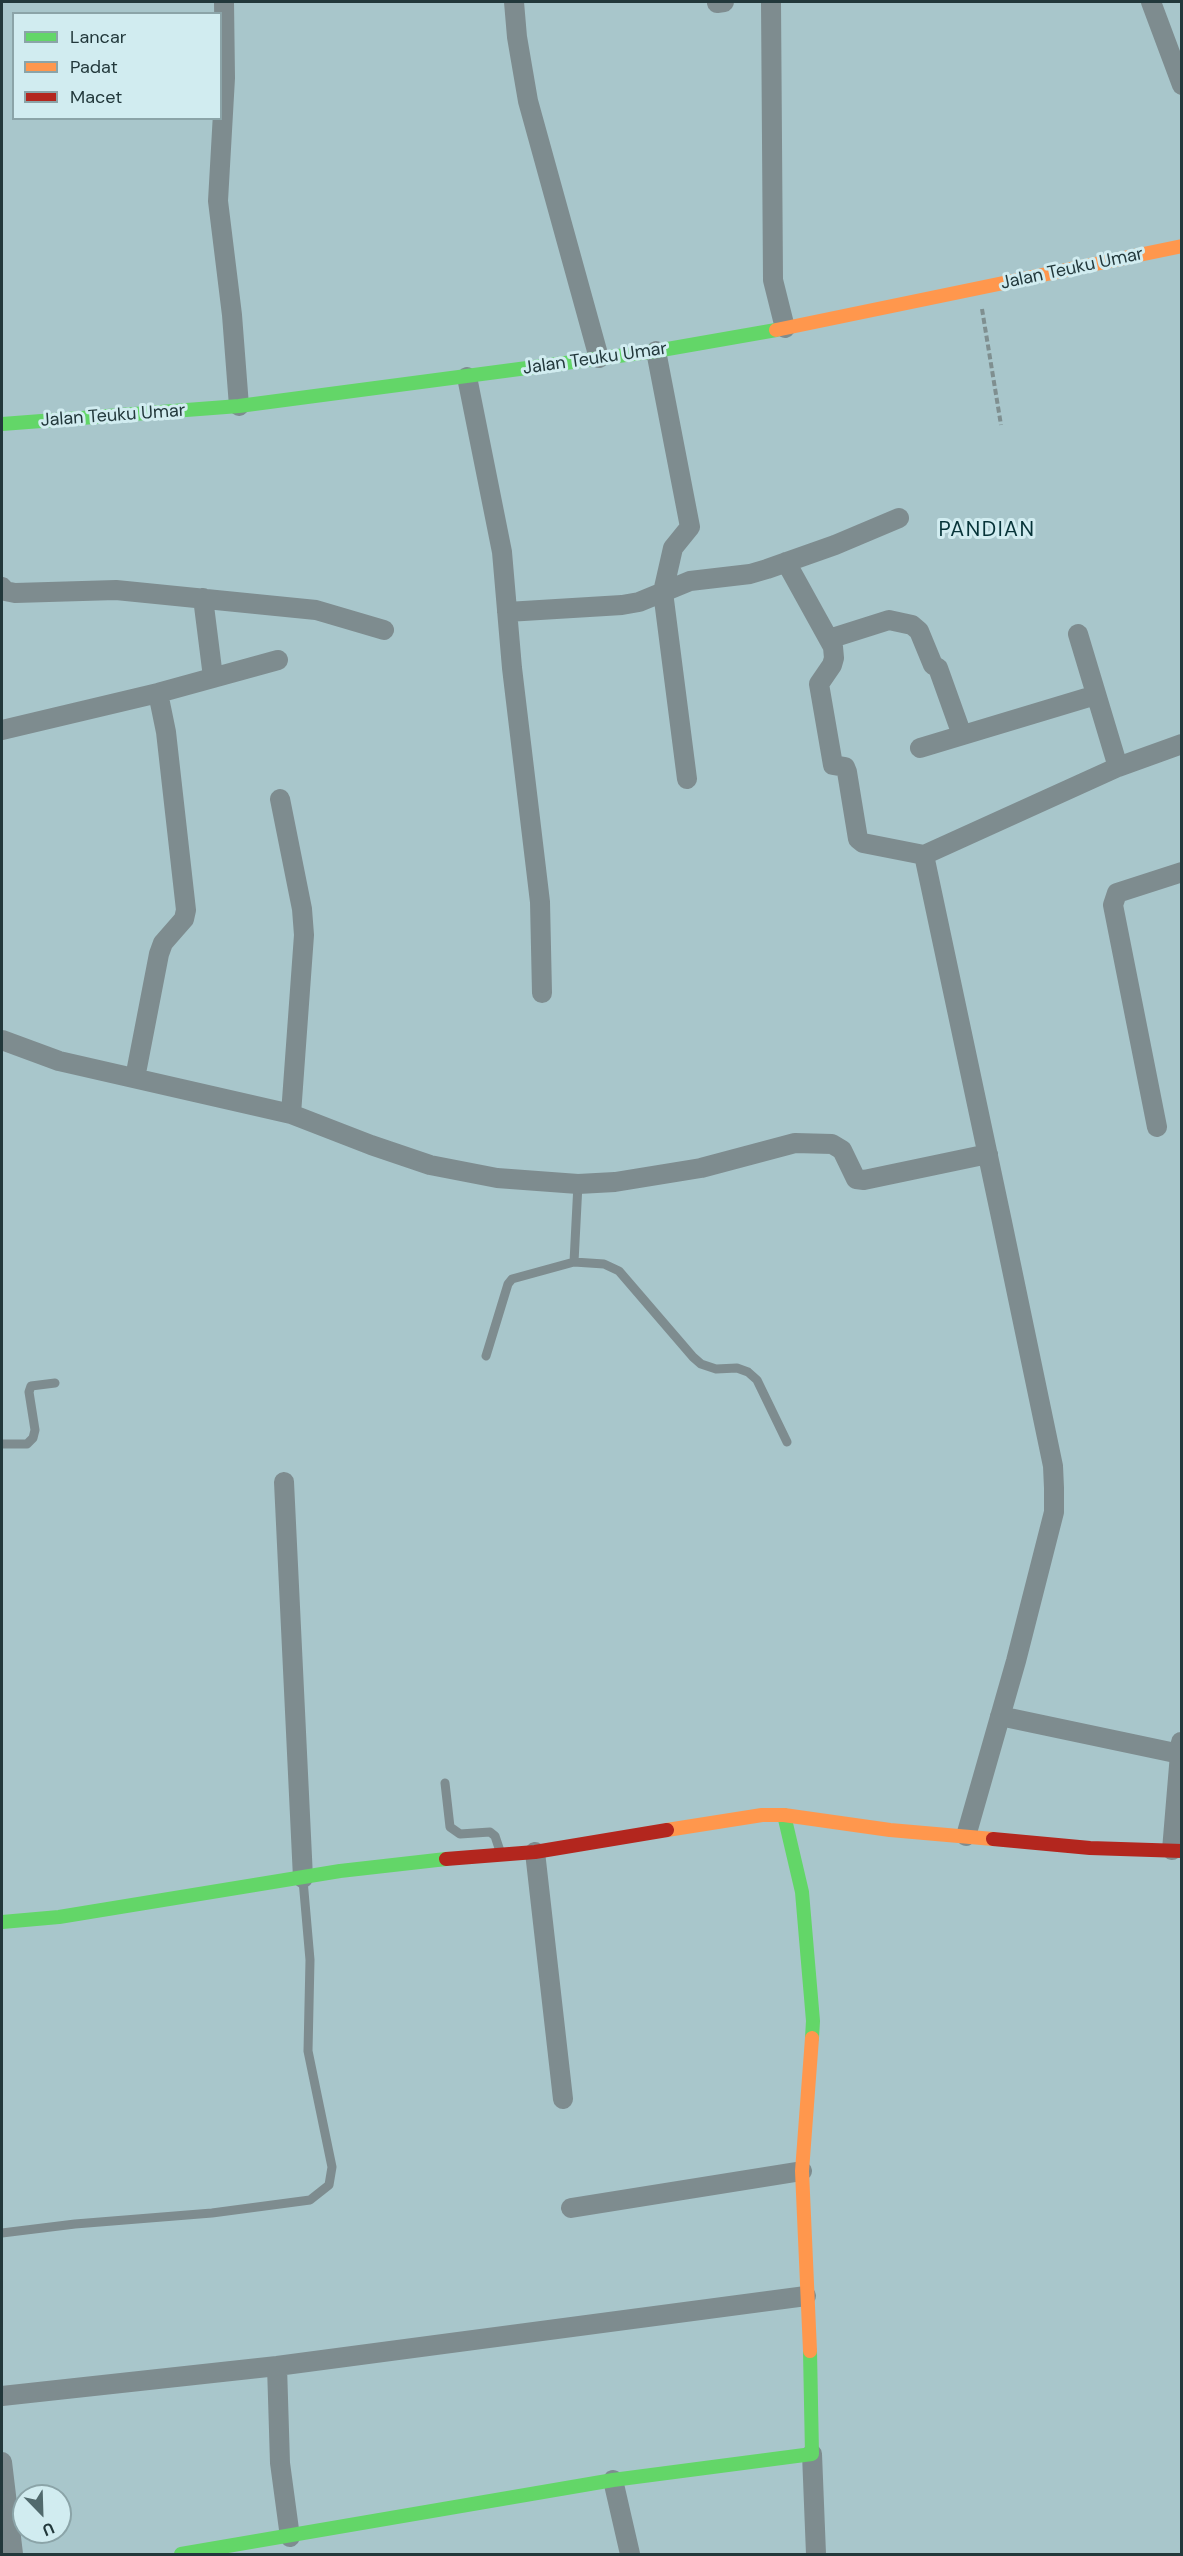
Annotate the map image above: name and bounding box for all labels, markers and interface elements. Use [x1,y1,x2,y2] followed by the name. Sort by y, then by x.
[12,12,222,120] legend
[70,25,126,49] text: Lancar
[70,55,118,79] text: Padat
[70,85,122,109] text: Macet
[999,243,1145,295] street label: Jalan Teuku Umar
[522,338,668,380] street label: Jalan Teuku Umar
[40,400,186,432] street label: Jalan Teuku Umar
[938,517,1036,543] district label: PANDIAN
[12,2484,72,2544] north arrow
[39,2517,58,2541] text: U

